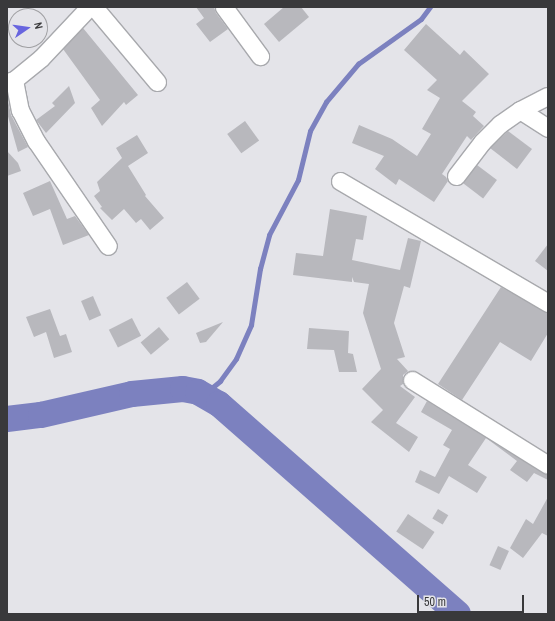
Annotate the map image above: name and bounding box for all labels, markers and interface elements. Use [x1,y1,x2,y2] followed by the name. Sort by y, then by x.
[8,8,48,48] north arrow
[31,21,46,30] text: N
[419,587,526,613] scale bar
[424,594,446,610] text: 50 m

